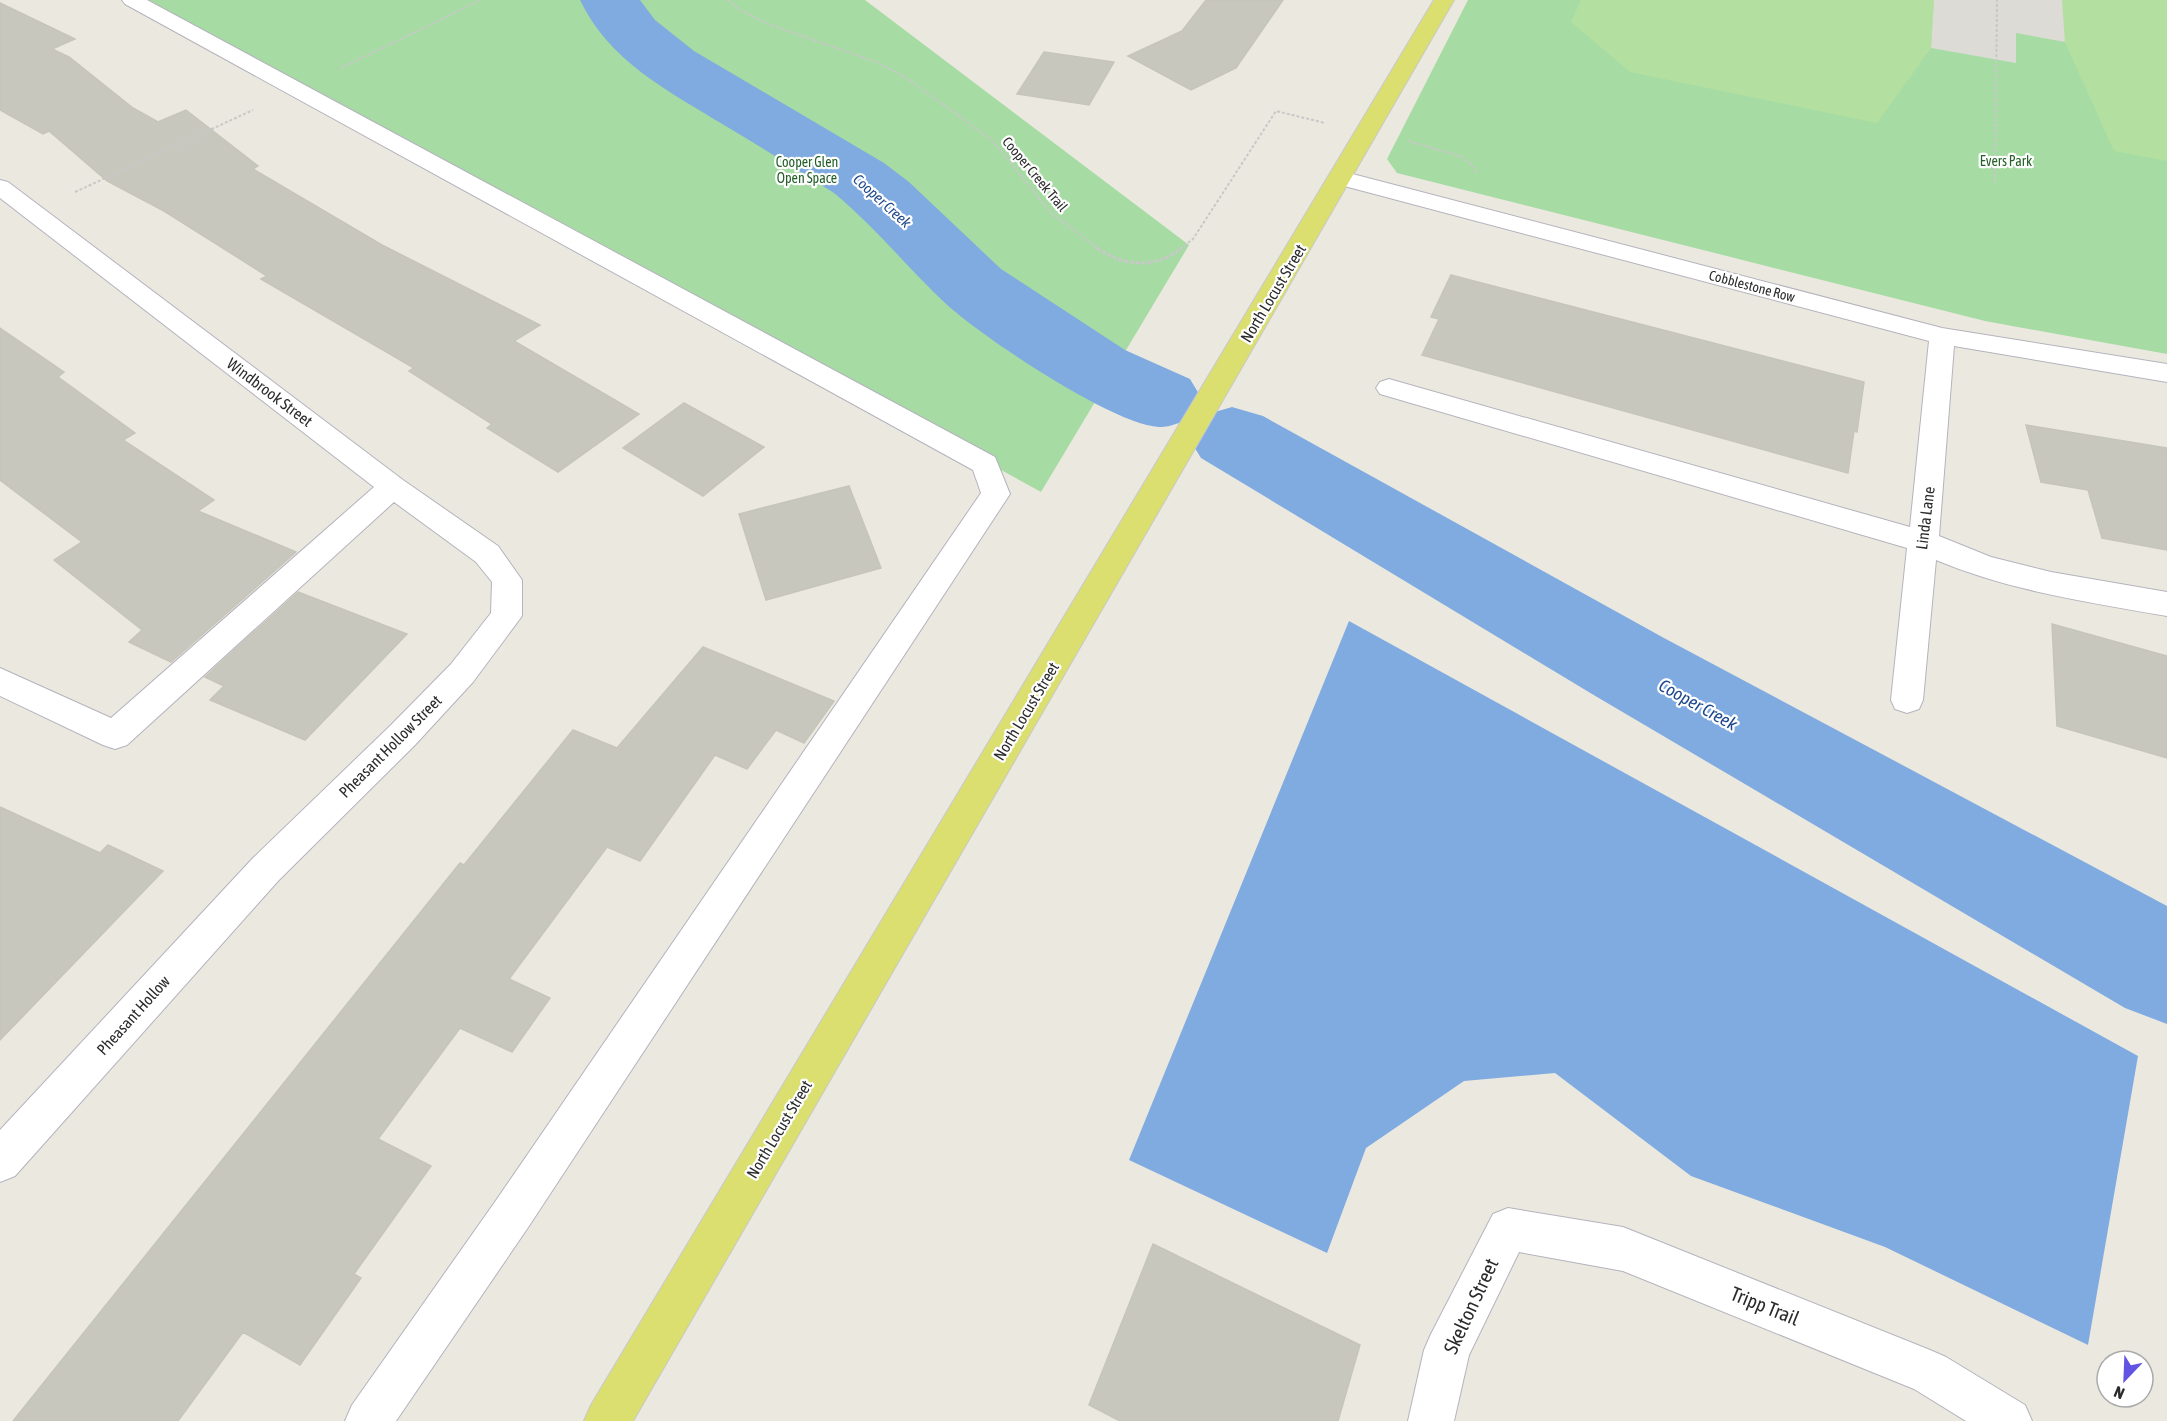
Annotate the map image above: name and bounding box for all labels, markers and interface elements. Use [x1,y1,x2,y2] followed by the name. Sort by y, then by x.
[999,134,1071,215] street label: Cooper Creek Trail
[1980,153,2032,169] park label: Evers Park
[776,154,838,186] park label: Cooper Glen Open Space
[850,170,915,231] water label: Cooper Creek
[1237,240,1309,345] street label: North Locust Street
[1707,267,1797,305] street label: Cobblestone Row
[224,354,317,430] street label: Windbrook Street
[1912,485,1938,551] street label: Linda Lane
[990,658,1062,763] street label: North Locust Street
[1655,674,1742,735] water label: Cooper Creek
[335,691,445,801] street label: Pheasant Hollow Street
[93,971,173,1058] street label: Pheasant Hollow
[743,1076,815,1181] street label: North Locust Street
[1438,1254,1503,1357] street label: Skelton Street
[1727,1281,1804,1330] street label: Tripp Trail
[2095,1349,2155,1409] north arrow
[2111,1383,2127,1403] text: N

